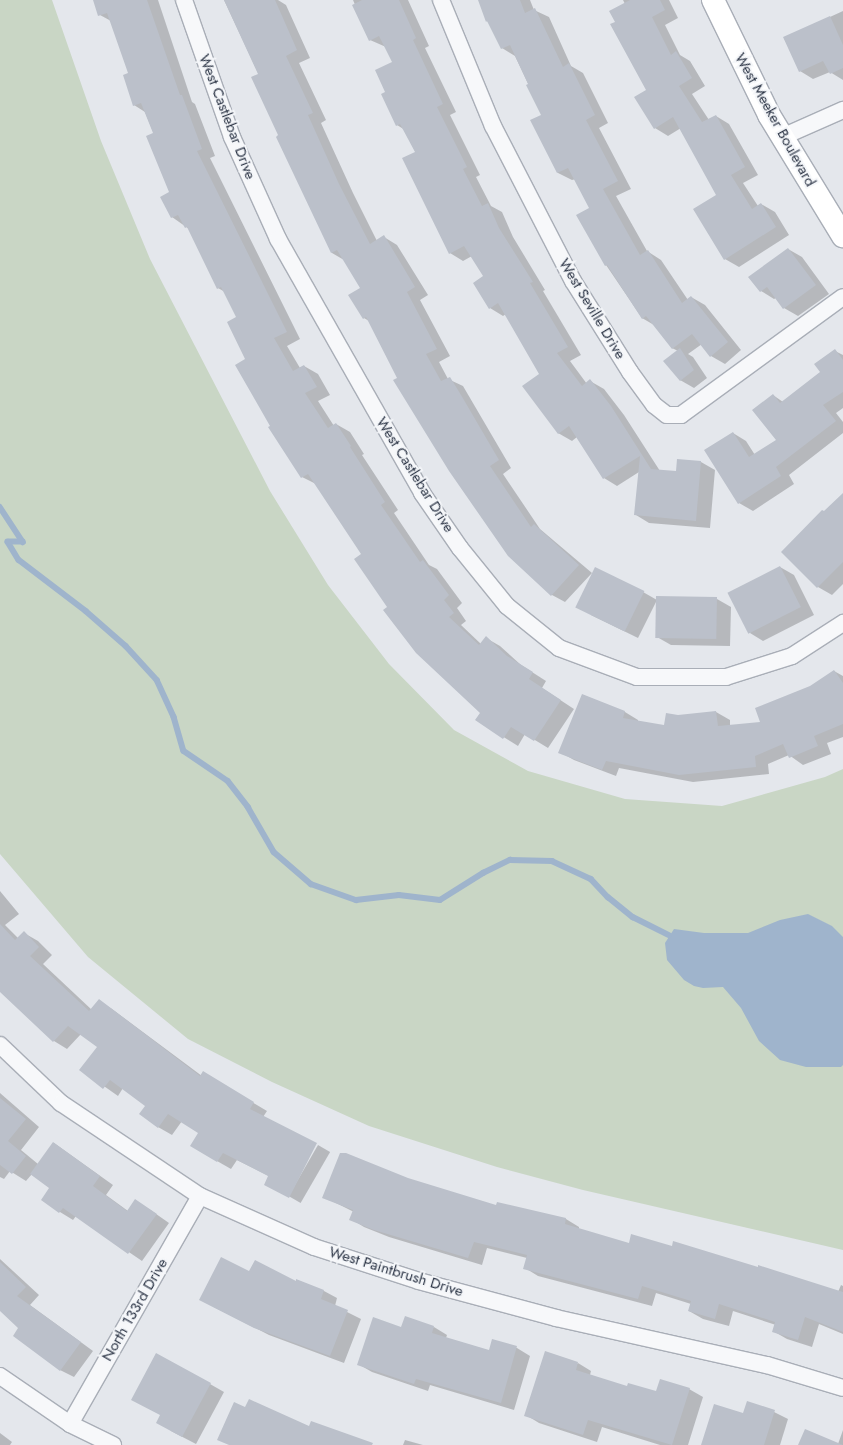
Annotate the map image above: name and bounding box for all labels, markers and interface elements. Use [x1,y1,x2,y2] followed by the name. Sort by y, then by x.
[731,50,819,190] street label: West Meeker Boulevard
[195,52,259,182] street label: West Castlebar Drive
[555,255,629,363] street label: West Seville Drive
[372,414,458,536] street label: West Castlebar Drive
[327,1243,465,1301] street label: West Paintbrush Drive
[98,1255,172,1365] street label: North 133rd Drive

